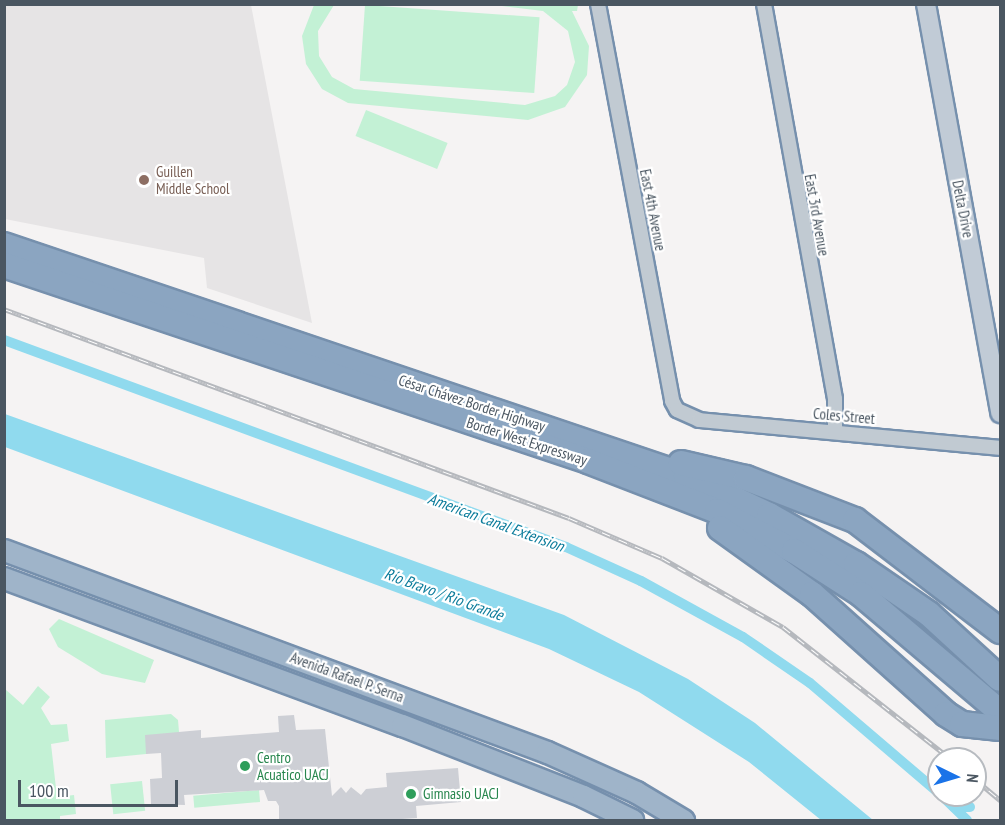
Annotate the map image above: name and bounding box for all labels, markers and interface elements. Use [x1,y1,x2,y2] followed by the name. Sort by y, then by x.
[156,162,229,197] place label: Guillen Middle School
[636,167,670,253] street label: East 4th Avenue
[801,172,833,258] street label: East 3rd Avenue
[137,173,151,187] marker: Guillen Middle School
[949,179,977,239] street label: Delta Drive
[396,371,548,435] street label: César Chávez Border Highway
[812,404,876,428] street label: Coles Street
[464,413,590,469] street label: Border West Expressway
[425,488,567,556] water label: American Canal Extension
[382,564,506,624] water label: Río Bravo / Rio Grande
[287,648,407,706] street label: Avenida Rafael P. Serna
[927,747,987,807] north arrow
[257,748,329,783] place label: Centro Acuatico UACJ
[238,759,252,773] marker: Centro Acuatico UACJ
[21,768,182,806] scale bar
[963,773,983,784] text: N
[29,779,69,802] text: 100 m
[423,785,499,803] place label: Gimnasio UACJ
[404,787,418,801] marker: Gimnasio UACJ

